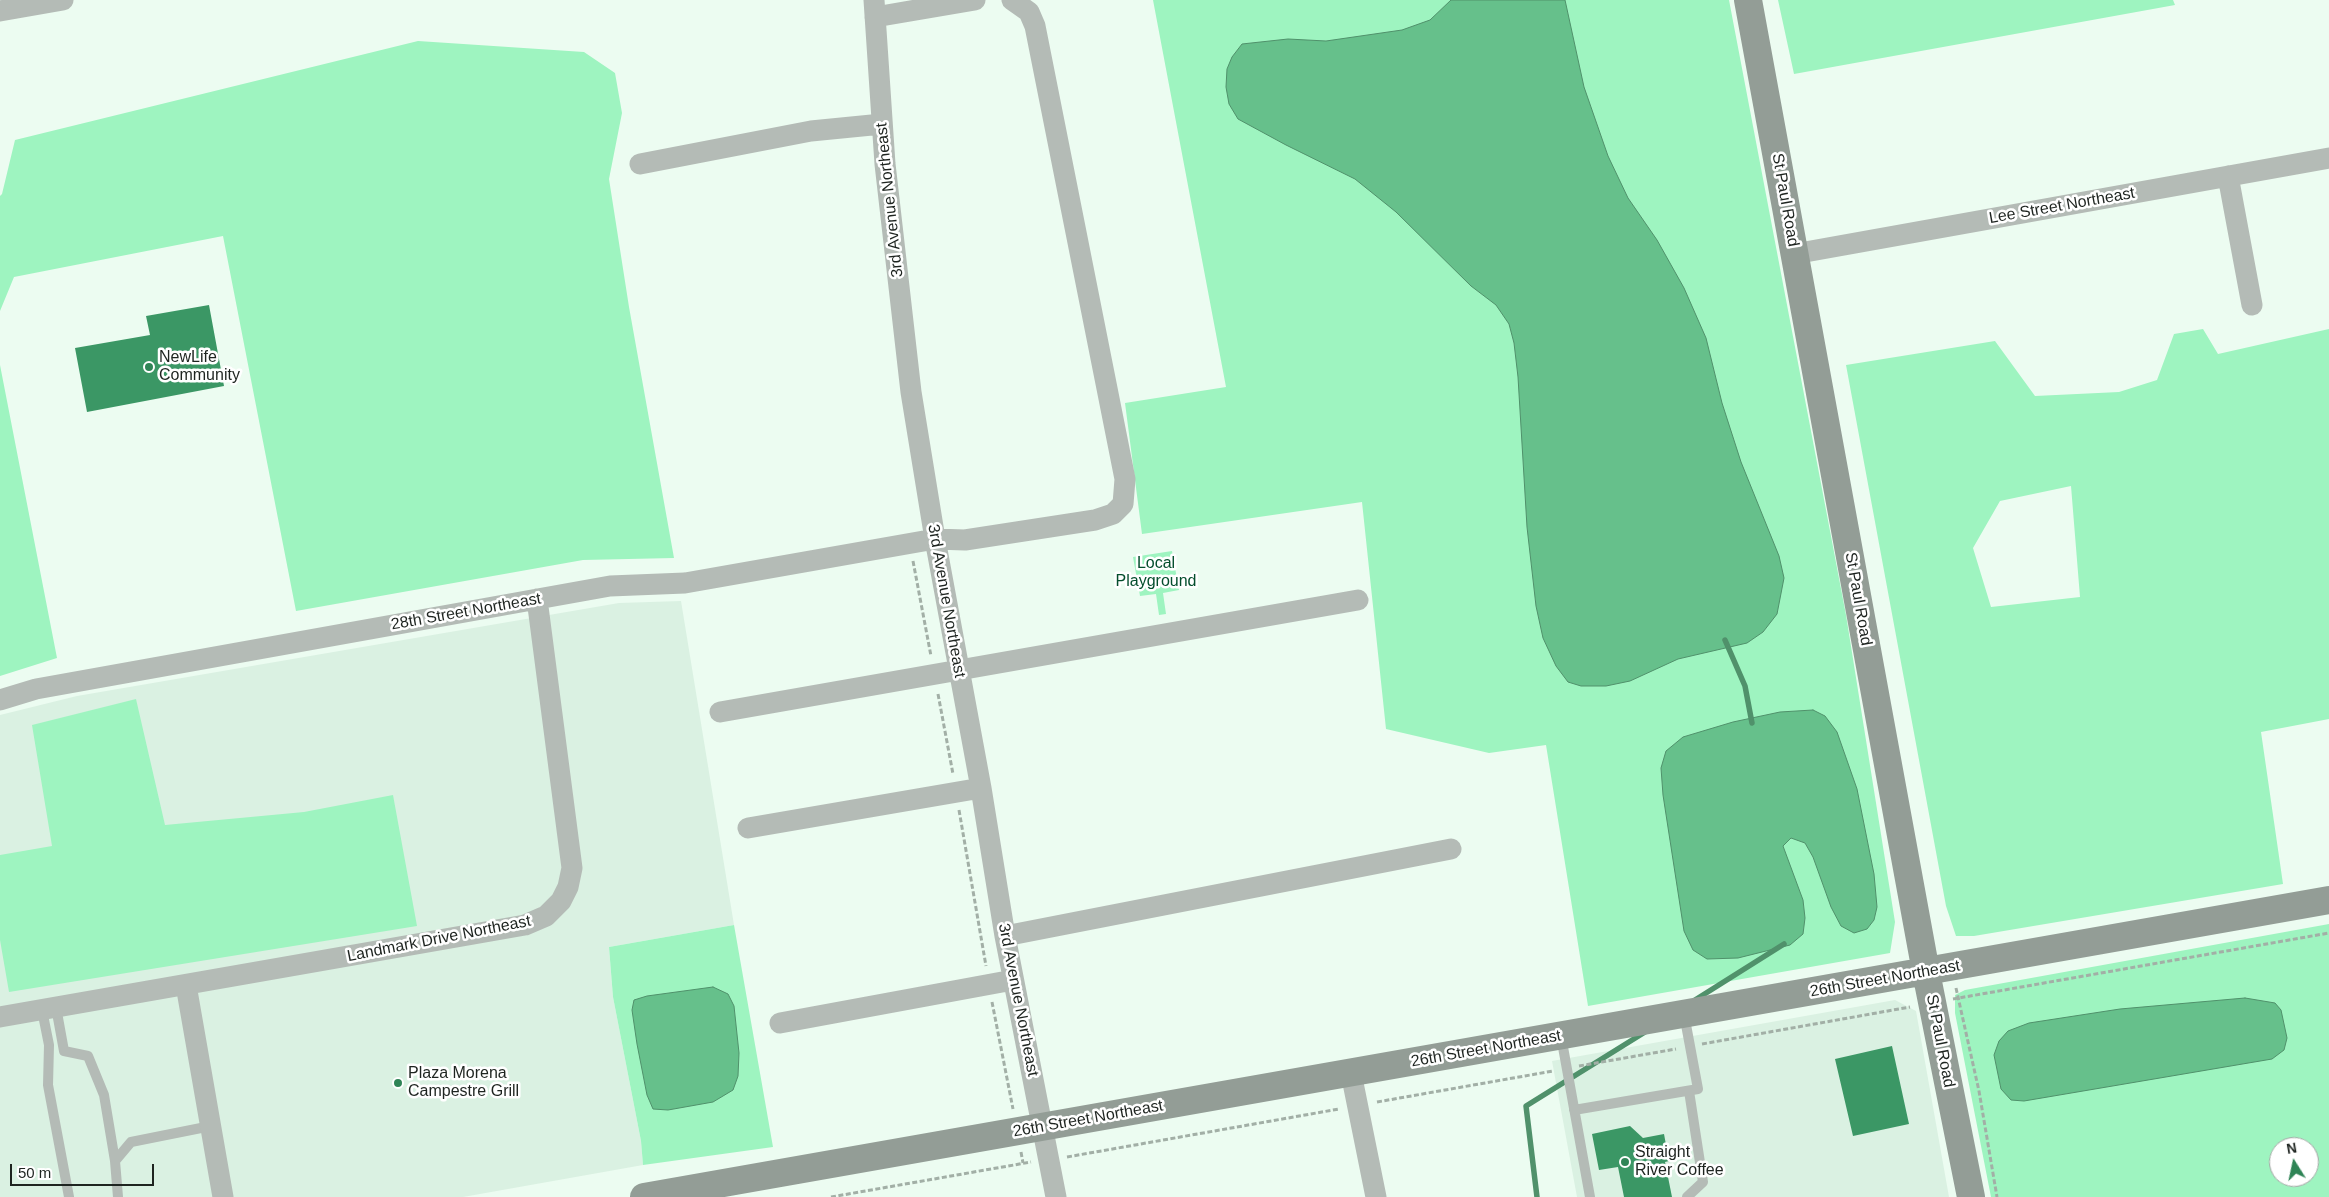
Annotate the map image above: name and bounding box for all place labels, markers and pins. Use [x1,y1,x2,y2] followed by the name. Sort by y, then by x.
[159,348,240,386] place label: NewLife Community
[143,361,155,373] marker: NewLife Community
[408,1064,519,1102] place label: Plaza Morena Campestre Grill
[392,1077,404,1089] marker: Plaza Morena Campestre Grill
[1635,1143,1724,1181] place label: Straight River Coffee
[1619,1156,1631,1168] marker: Straight River Coffee

